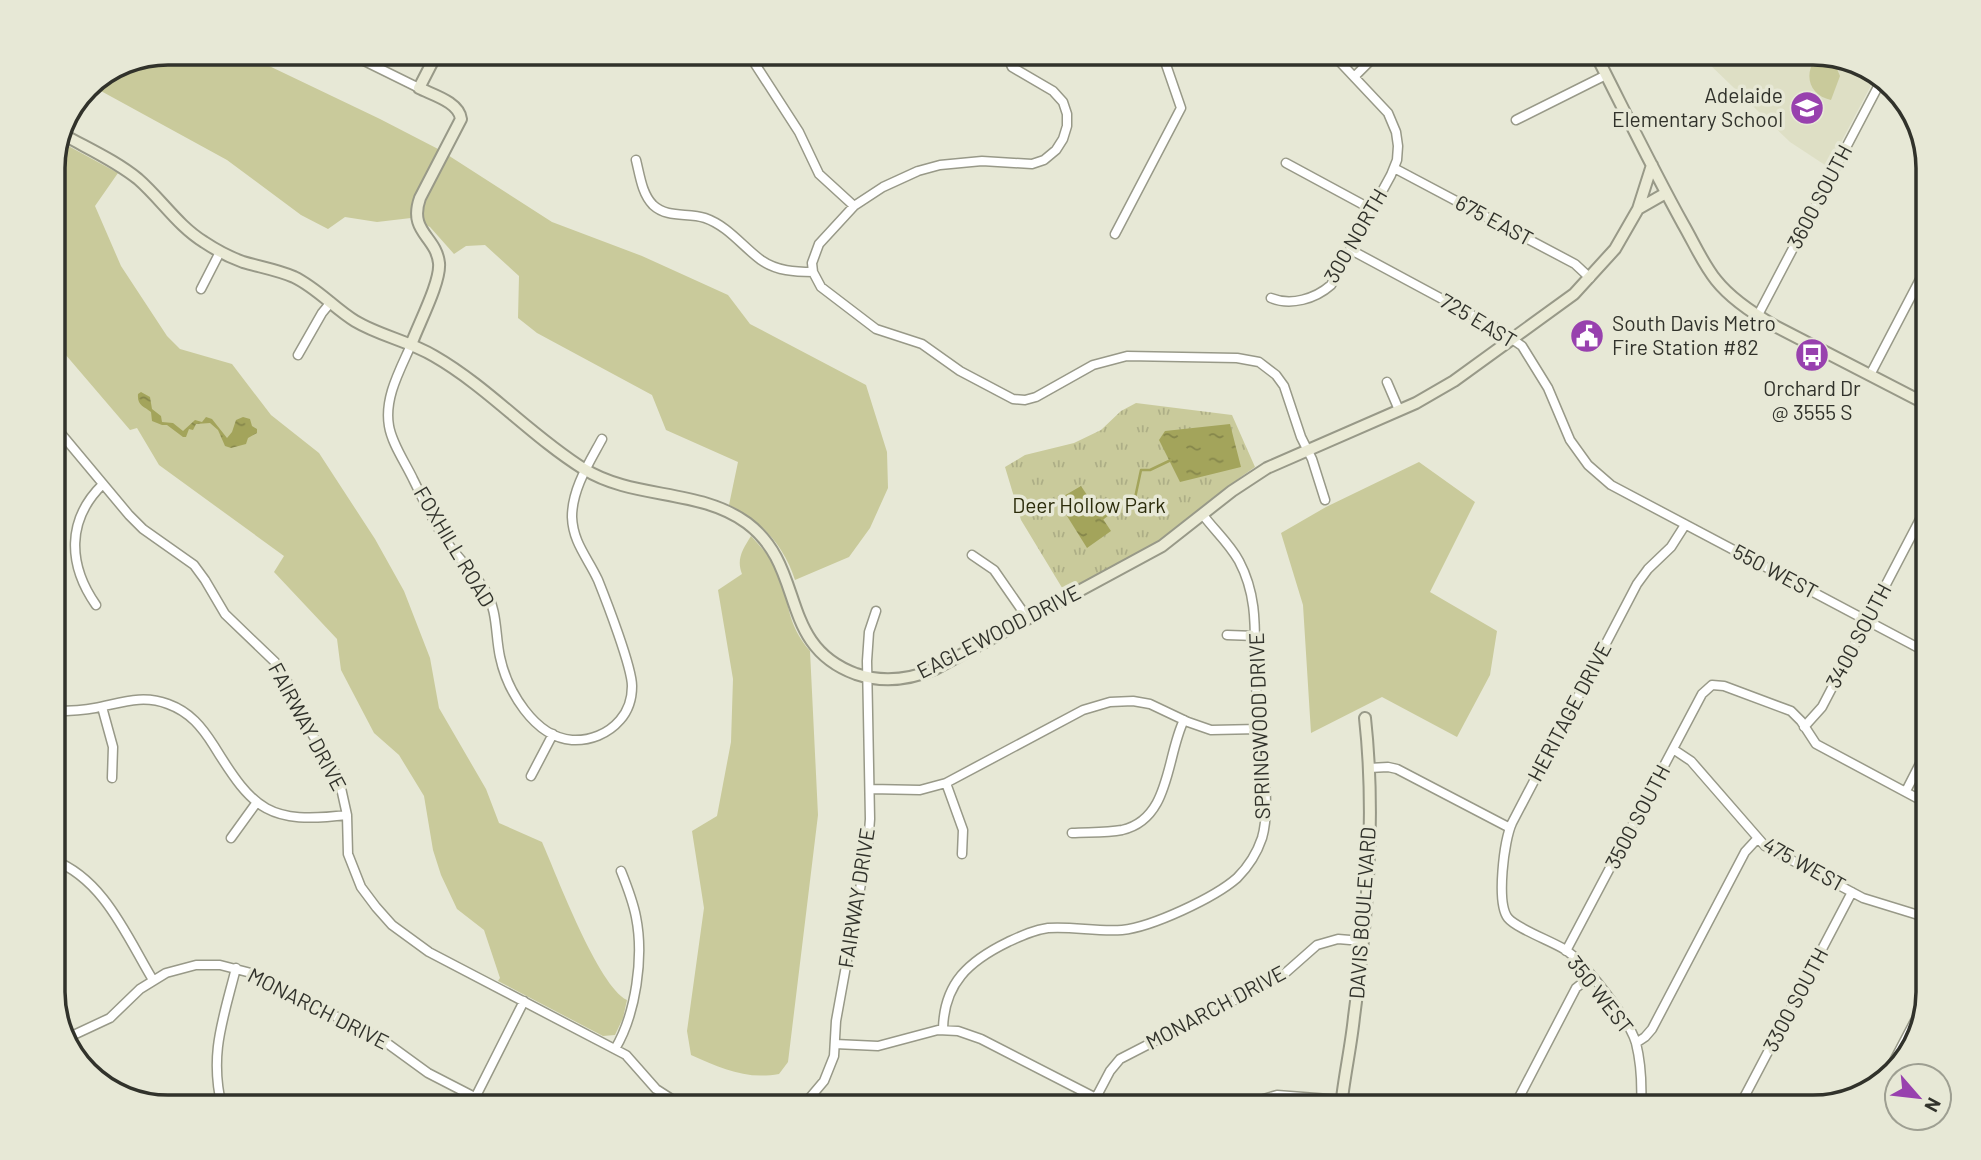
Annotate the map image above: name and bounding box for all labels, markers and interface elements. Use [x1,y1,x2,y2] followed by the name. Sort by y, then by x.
[1612,82,1783,131] place label: Adelaide Elementary School
[1788,89,1826,127] school or university icon: Adelaide Elementary School
[1781,140,1857,253] street label: 3600 SOUTH
[1318,184,1392,287] street label: 300 NORTH
[1452,189,1538,251] street label: 675 EAST
[1436,287,1522,352] street label: 725 EAST
[1612,310,1776,359] place label: South Davis Metro Fire Station #82
[1568,317,1606,355] public building icon: South Davis Metro Fire Station #82
[1793,336,1831,374] bus stop icon: Orchard Dr @ 3555 S
[1763,375,1861,424] place label: Orchard Dr @ 3555 S
[410,481,501,611] street label: FOXHILL ROAD
[1012,492,1166,517] park label: Deer Hollow Park
[1729,538,1822,603] street label: 550 WEST
[912,579,1084,683] street label: EAGLEWOOD DRIVE
[1820,579,1896,692] street label: 3400 SOUTH
[1243,632,1274,820] street label: SPRINGWOOD DRIVE
[1522,638,1616,785] street label: HERITAGE DRIVE
[264,658,353,795] street label: FAIRWAY DRIVE
[1599,760,1675,873] street label: 3500 SOUTH
[832,826,879,970] street label: FAIRWAY DRIVE
[1343,826,1380,1000] street label: DAVIS BOULEVARD
[1759,831,1850,897] street label: 475 WEST
[1757,943,1833,1056] street label: 3300 SOUTH
[1563,950,1639,1038] street label: 350 WEST
[1141,959,1289,1054] street label: MONARCH DRIVE
[244,961,393,1054] street label: MONARCH DRIVE
[1883,1062,1953,1132] north arrow
[1920,1094,1947,1116] text: N

